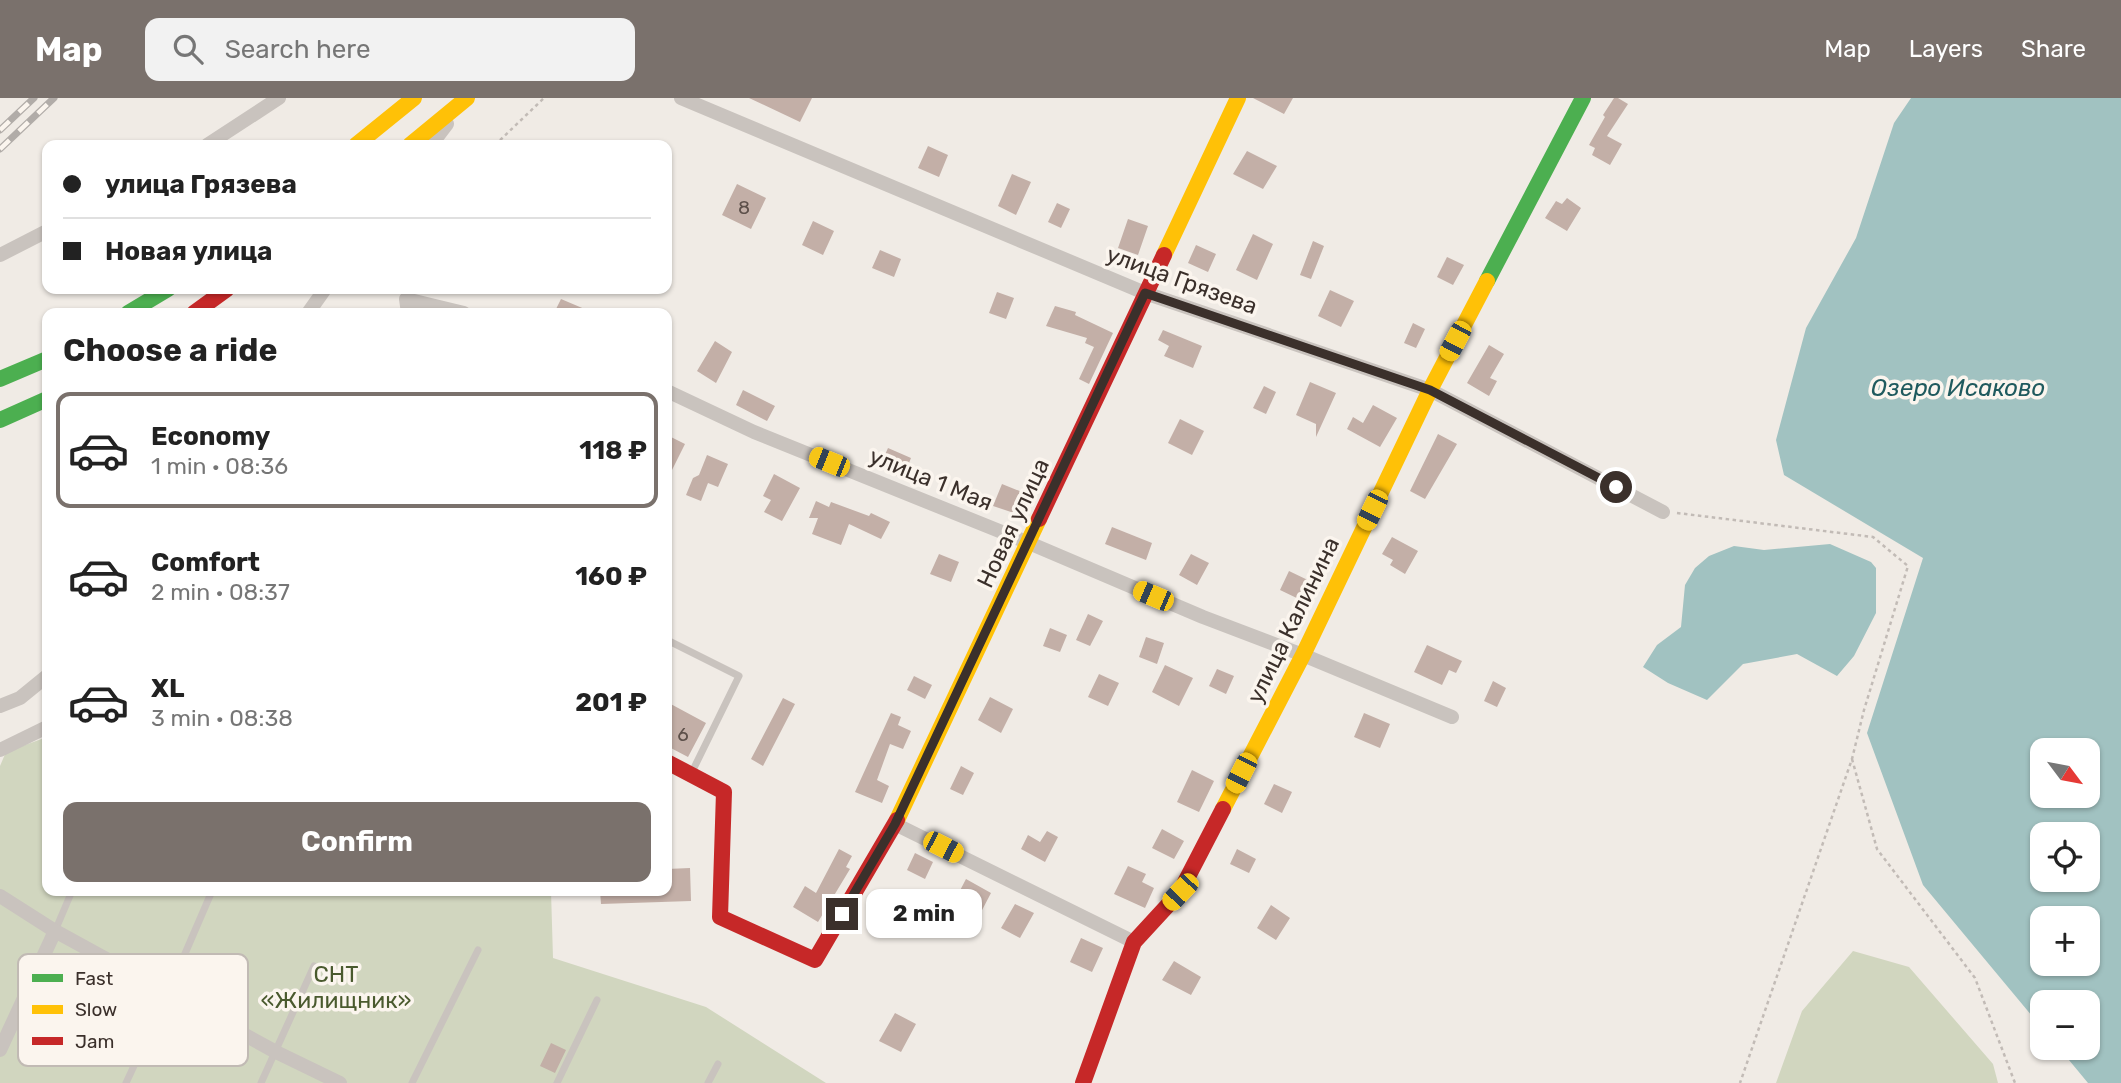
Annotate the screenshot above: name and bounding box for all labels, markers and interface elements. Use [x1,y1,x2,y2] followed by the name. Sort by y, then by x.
[145,18,635,81] search box
[35,30,103,69] text: Map
[169,30,207,68] icon: search
[225,34,370,65] text: Search here
[1824,35,1871,63] text: Map
[1909,35,1983,63] text: Layers
[2021,35,2086,63] text: Share
[105,169,297,200] text: улица Грязева
[738,196,750,219] house number: 8
[105,236,272,267] text: Новая улица
[1103,240,1261,320] street label: улица Грязева
[1436,318,1475,364] car
[63,331,277,369] text: Choose a ride
[1871,374,2045,402] water label: Озеро Исаково
[67,419,130,482] icon: car
[151,421,270,452] text: Economy
[579,435,647,466] text: 118 ₽
[865,442,997,516] street label: улица 1 Мая
[806,444,853,480] car
[151,452,288,480] text: 1 min · 08:36
[971,454,1055,592] street label: Новая улица
[1600,471,1632,503] route start
[1354,487,1391,533] car
[1241,532,1345,708] street label: улица Калинина
[67,545,130,608] icon: car
[151,547,260,578] text: Comfort
[575,561,647,592] text: 160 ₽
[151,578,290,606] text: 2 min · 08:37
[1130,578,1177,614] car
[67,671,130,734] icon: car
[151,673,184,704] text: XL
[575,687,647,718] text: 201 ₽
[151,704,293,732] text: 3 min · 08:38
[677,723,689,746] house number: 6
[2030,738,2100,808] north arrow
[2030,738,2100,1060] map controls
[1223,750,1260,796] car
[63,802,651,882] button: Confirm
[2030,822,2100,892] button: locate
[920,828,967,866] car
[1158,869,1203,915] car
[866,890,982,938] callout: 2 min
[826,898,858,930] route end
[893,899,955,927] text: 2 min
[2030,906,2100,976] button: +
[18,954,248,1066] legend
[260,960,412,1014] park label: СНТ «Жилищник»
[75,967,114,990] text: Fast
[2030,990,2100,1060] button: −
[75,998,117,1021] text: Slow
[75,1030,114,1053] text: Jam

